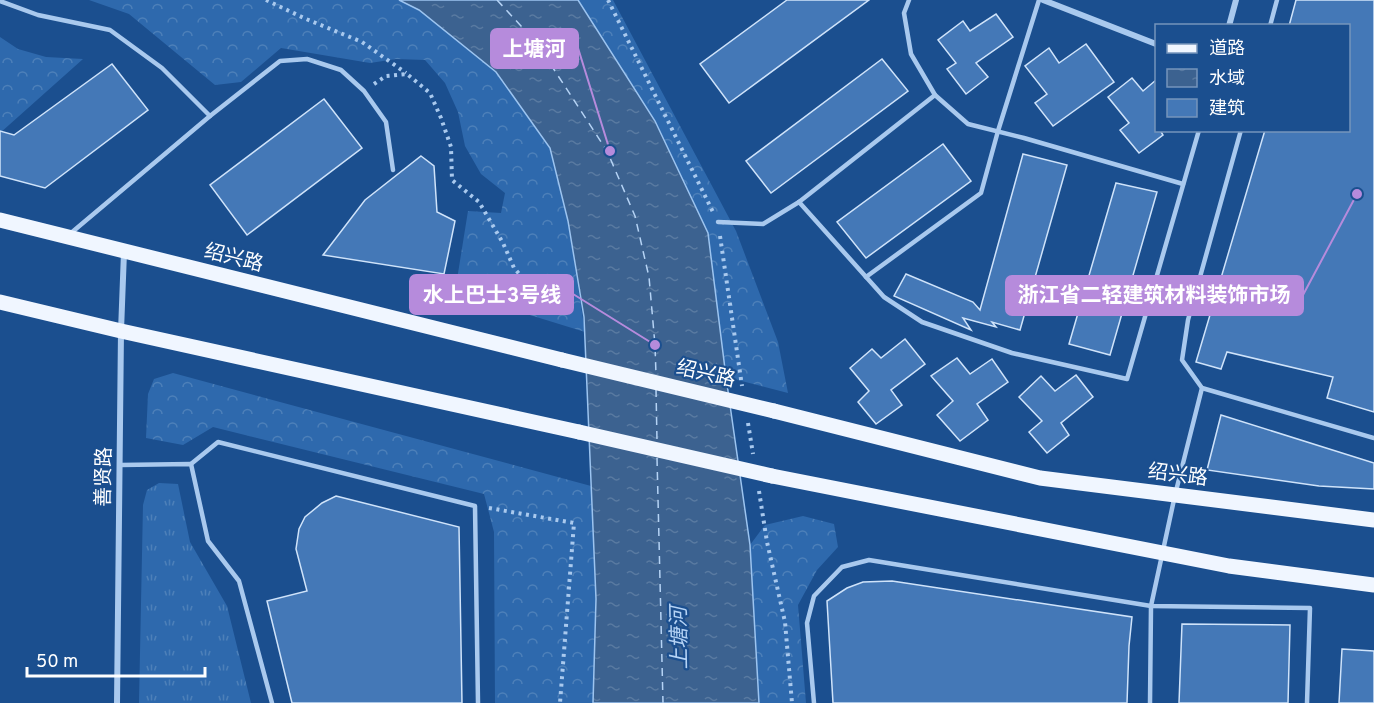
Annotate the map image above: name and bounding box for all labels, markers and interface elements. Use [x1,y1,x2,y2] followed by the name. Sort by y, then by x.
[1155,24,1350,132] legend
[491,29,578,68] callout: 上塘河
[503,37,566,64] text: 上塘河
[1209,38,1245,61] text: 道路
[1209,68,1245,91] text: 水域
[1209,98,1245,121] text: 建筑
[201,239,266,279] street label: 绍兴路
[410,275,573,314] callout: 水上巴士3号线
[1006,276,1303,315] callout: 浙江省二轻建筑材料装饰市场
[423,283,561,310] text: 水上巴士3号线
[1018,283,1291,310] text: 浙江省二轻建筑材料装饰市场
[673,356,738,394] street label: 绍兴路
[91,447,119,507] street label: 善贤路
[1146,459,1209,493] street label: 绍兴路
[666,602,695,670] water label: 上塘河
[27,640,206,678] scale bar
[36,651,78,674] text: 50 m

